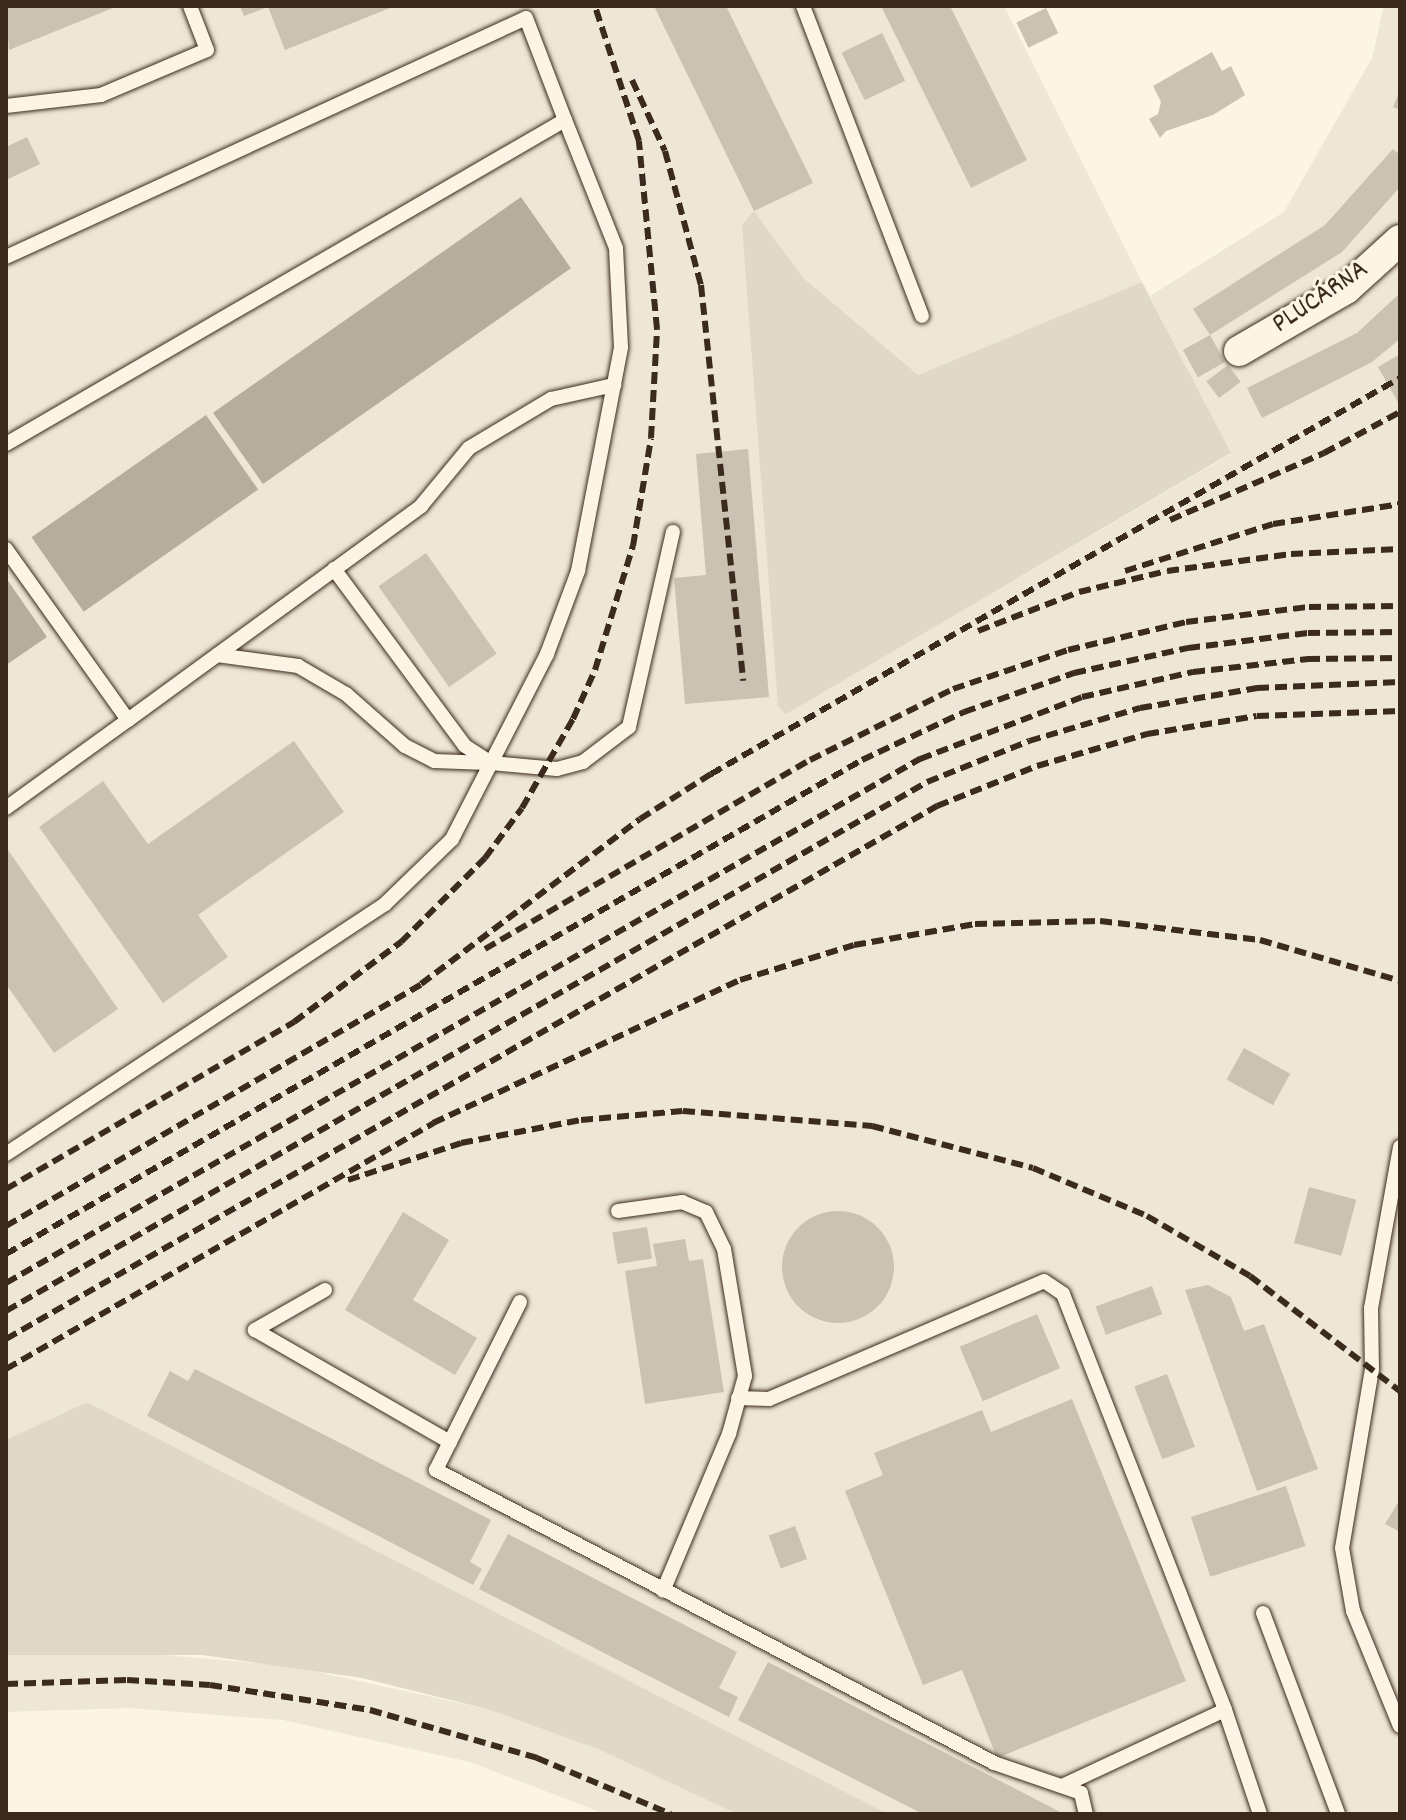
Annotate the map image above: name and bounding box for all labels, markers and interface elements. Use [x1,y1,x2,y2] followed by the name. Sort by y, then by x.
[1267,254,1375,342] street label: PLUCÁRNA

